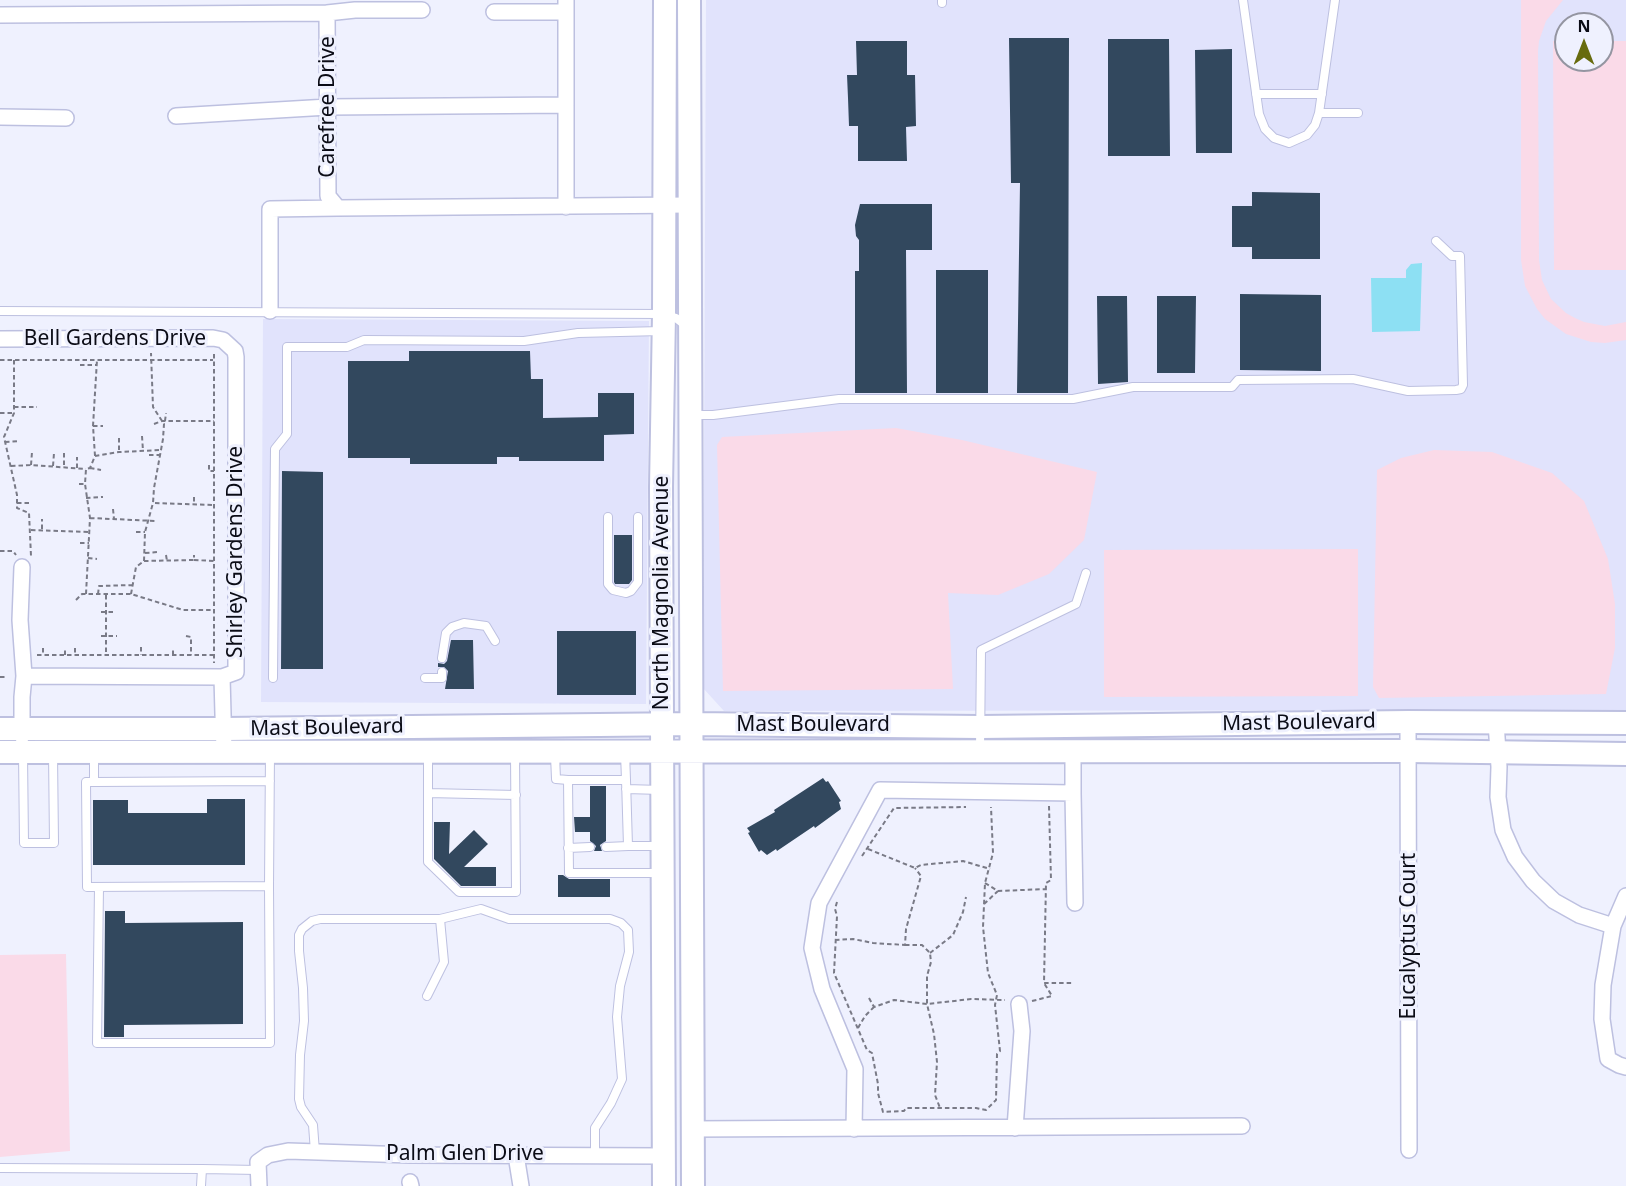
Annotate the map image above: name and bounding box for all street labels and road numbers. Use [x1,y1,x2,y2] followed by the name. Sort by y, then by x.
[315,36,341,178] street label: Carefree Drive
[24,326,206,352] street label: Bell Gardens Drive
[223,446,249,658] street label: Shirley Gardens Drive
[649,476,675,710] street label: North Magnolia Avenue
[1222,709,1376,737] street label: Mast Boulevard
[736,712,890,738] street label: Mast Boulevard
[250,714,404,742] street label: Mast Boulevard
[1396,853,1422,1019] street label: Eucalyptus Court
[386,1141,544,1167] street label: Palm Glen Drive

